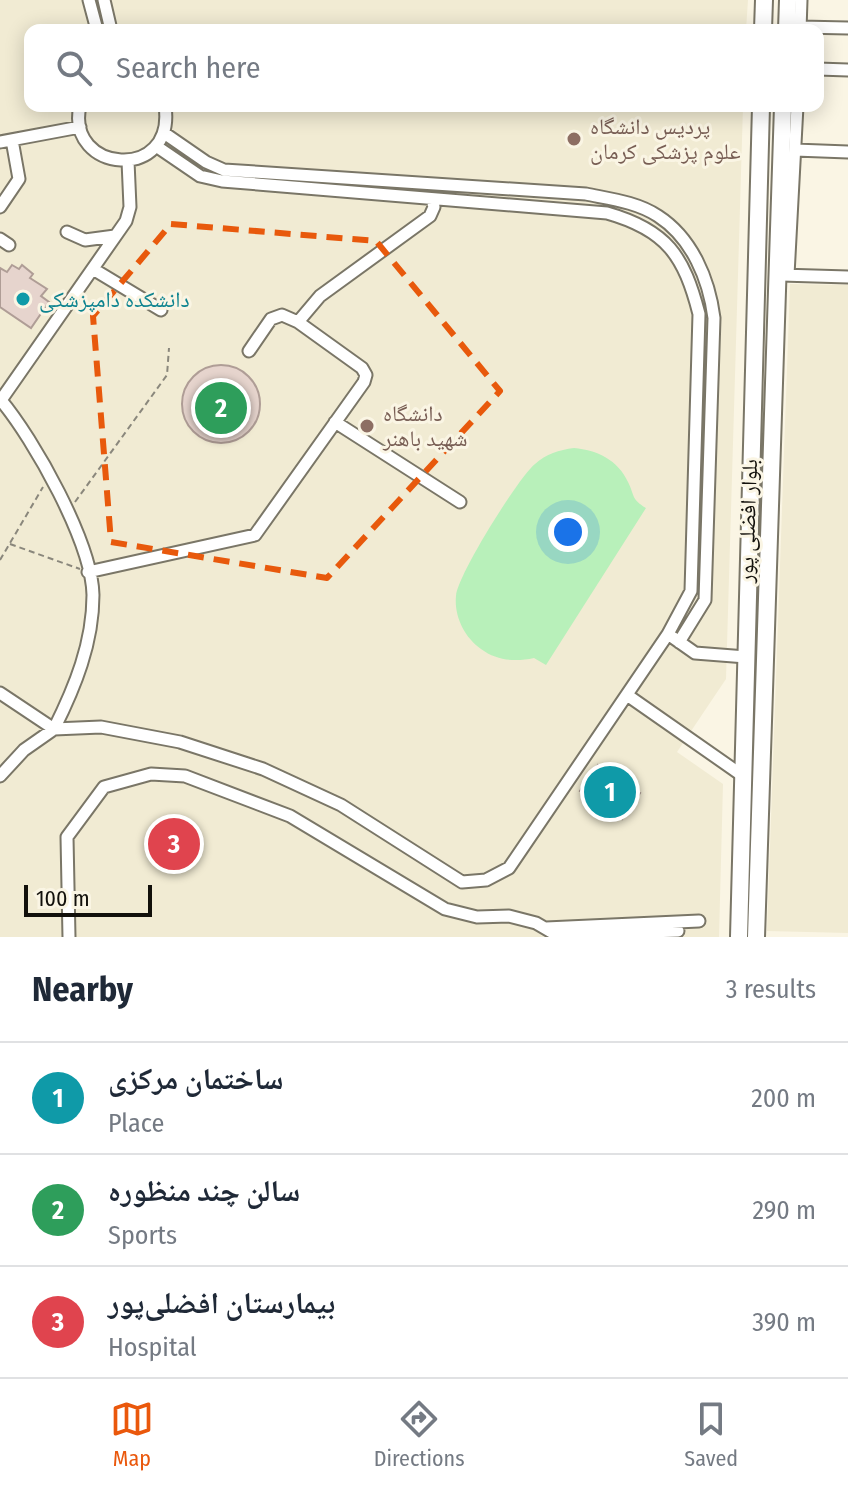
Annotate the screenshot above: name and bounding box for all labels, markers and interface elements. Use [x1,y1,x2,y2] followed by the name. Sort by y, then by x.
[24,24,824,112] search box
[52,46,96,90] icon: search
[116,50,261,86] text: Search here
[590,113,741,166] place label: پردیس دانشگاه علوم پزشکی کرمان
[565,130,583,148] marker: پردیس دانشگاه علوم پزشکی کرمان
[39,286,190,313] place label: دانشکده دامپزشکی
[14,290,32,308] marker: دانشکده دامپزشکی
[195,378,247,438] pin: 2
[382,400,467,452] place label: دانشگاه شهید باهنر
[358,417,376,435] marker: دانشگاه شهید باهنر
[732,458,763,585] street label: بلوار افضلی پور
[548,512,588,552] your location
[584,762,636,822] pin: 1
[148,814,200,874] pin: 3
[24,881,152,917] scale bar
[36,885,90,912] text: 100 m
[32,969,133,1010] text: Nearby
[726,974,816,1005] text: 3 results
[108,1061,284,1097] text: ساختمان مرکزی
[53,1083,64,1114] text: 1
[751,1083,816,1114] text: 200 m
[108,1108,164,1139] text: Place
[108,1173,300,1209] text: سالن چند منظوره
[52,1195,64,1226] text: 2
[752,1195,816,1226] text: 290 m
[108,1220,177,1251] text: Sports
[108,1285,335,1321] text: بیمارستان افضلی‌پور
[52,1307,64,1338] text: 3
[752,1307,816,1338] text: 390 m
[108,1332,197,1363] text: Hospital
[110,1397,154,1472] tab: Map
[374,1397,465,1472] tab: Directions
[684,1397,738,1472] tab: Saved

